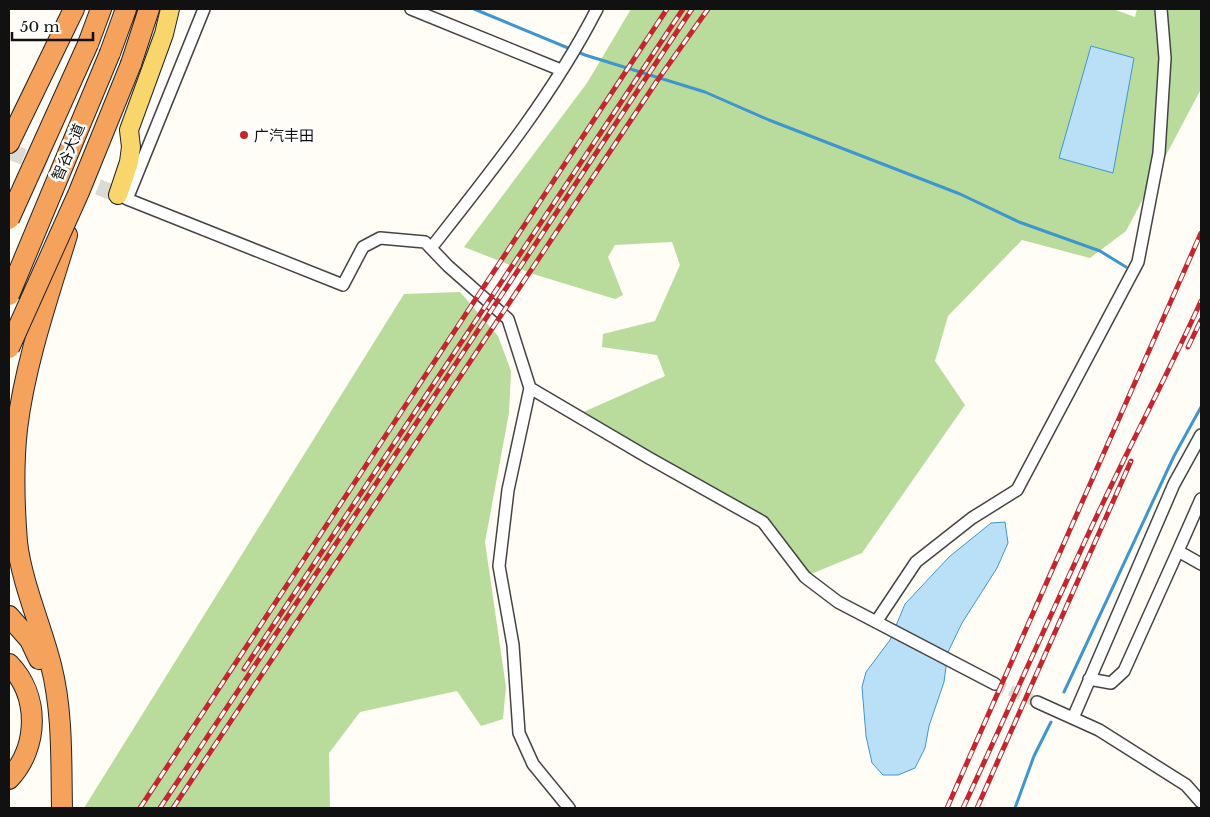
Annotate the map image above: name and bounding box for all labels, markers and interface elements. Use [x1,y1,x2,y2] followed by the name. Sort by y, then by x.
[12,10,94,42] scale bar
[20,17,60,36] text: 50 m
[48,121,88,183] street label: 智谷大道
[254,126,314,145] place label: 广汽丰田
[238,129,250,141] marker: 广汽丰田

